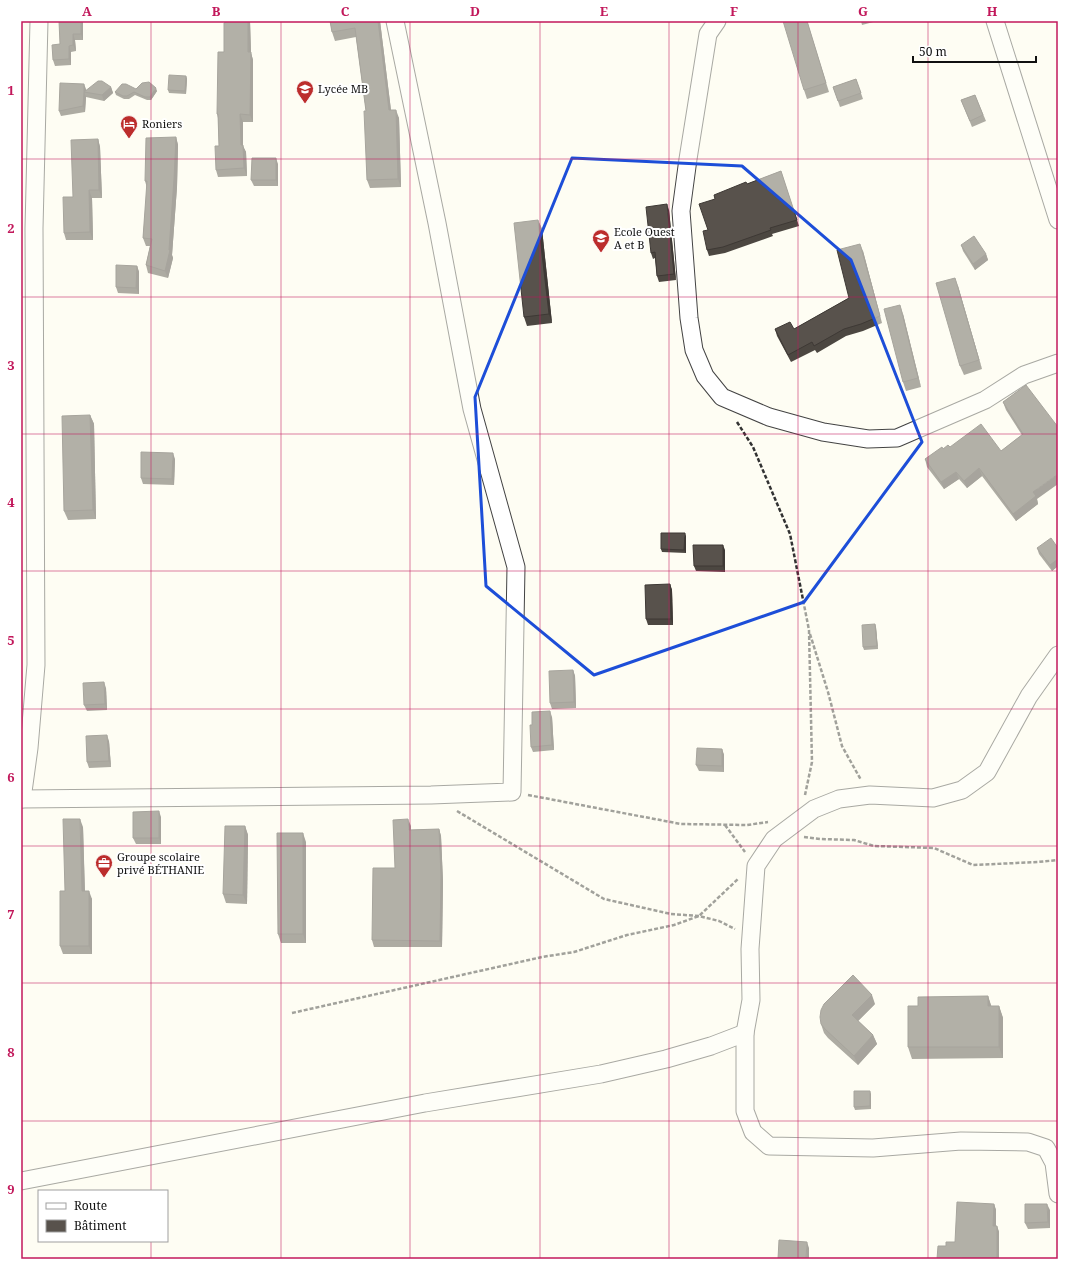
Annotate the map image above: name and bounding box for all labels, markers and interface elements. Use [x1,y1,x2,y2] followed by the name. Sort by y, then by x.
[82,2,92,20] text: A
[212,2,221,20] text: B
[341,2,350,20] text: C
[470,2,480,20] text: D
[600,2,609,20] text: E
[730,2,738,20] text: F
[858,2,868,20] text: G
[987,2,998,20] text: H
[913,38,1036,64] scale bar
[919,43,947,60] text: 50 m
[295,79,315,104] school or university icon: Lycée MB
[7,81,15,99] text: 1
[318,81,368,96] place label: Lycée MB
[119,114,139,139] hotel icon: Roniers
[142,116,182,131] place label: Roniers
[7,219,15,237] text: 2
[614,224,675,252] place label: Ecole Ouest A et B
[591,228,611,253] school or university icon: Ecole Ouest A et B
[7,356,15,374] text: 3
[7,493,15,511] text: 4
[7,631,15,649] text: 5
[7,768,15,786] text: 6
[117,849,204,877] place label: Groupe scolaire privé BÉTHANIE
[94,853,114,878] office icon: Groupe scolaire privé BÉTHANIE
[7,905,15,923] text: 7
[7,1043,15,1061] text: 8
[7,1180,15,1198] text: 9
[38,1190,168,1242] legend
[74,1197,107,1214] text: Route
[74,1217,126,1234] text: Bâtiment

